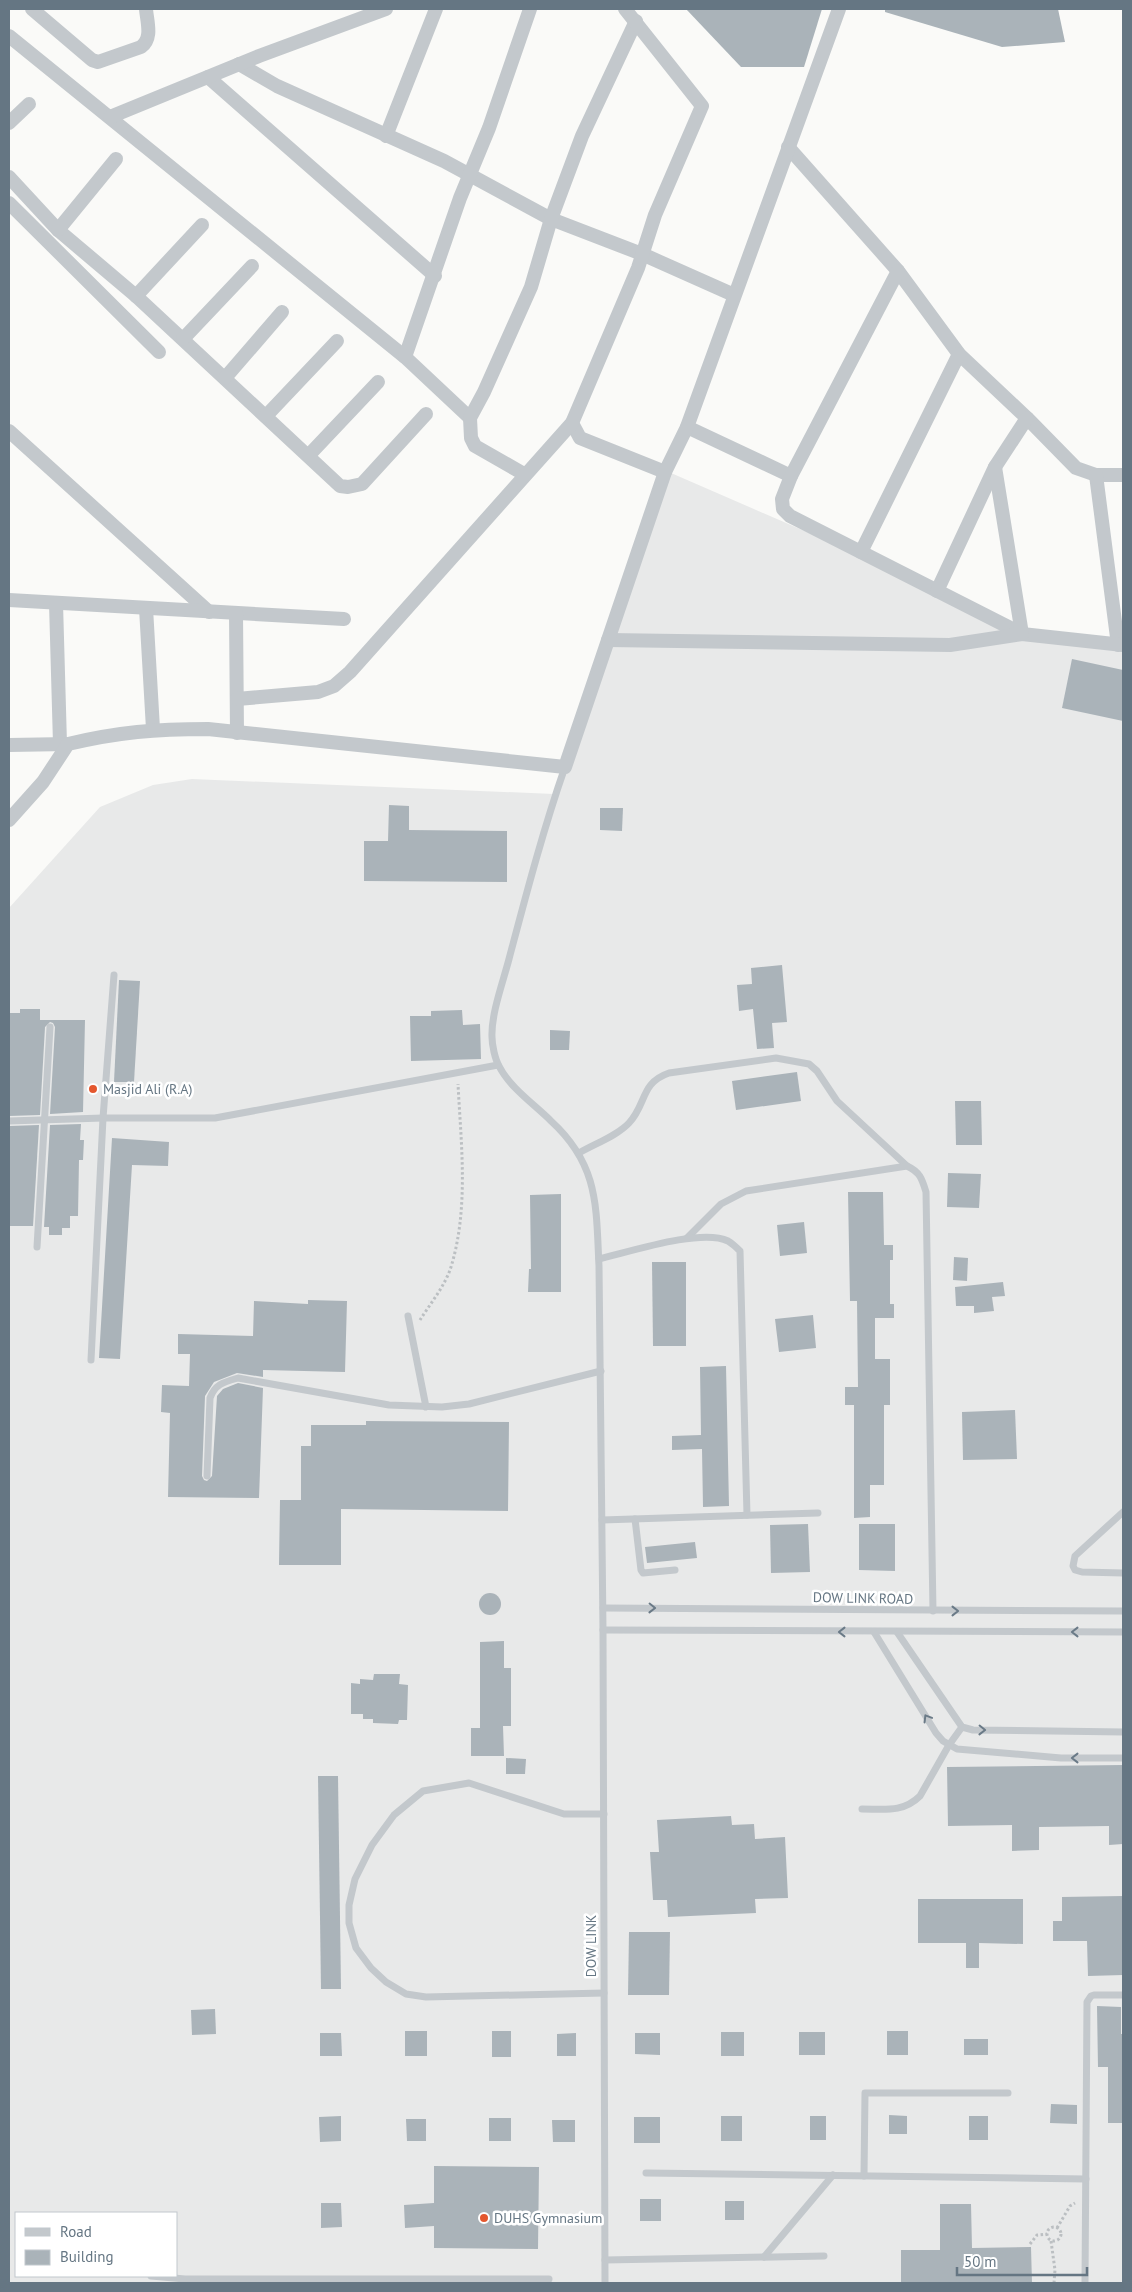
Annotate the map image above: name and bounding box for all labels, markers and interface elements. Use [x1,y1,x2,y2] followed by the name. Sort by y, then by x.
[103,1080,192,1098] place label: Masjid Ali (R.A)
[87,1083,99,1095] marker: Masjid Ali (R.A)
[813,1588,913,1608] street label: DOW LINK ROAD
[648,1603,656,1614] one-way arrow
[951,1606,959,1616] one-way arrow
[838,1627,846,1637] one-way arrow
[1070,1627,1078,1637] one-way arrow
[923,1714,933,1723] one-way arrow
[979,1725,987,1735] one-way arrow
[1070,1753,1078,1763] one-way arrow
[582,1914,600,1977] street label: DOW LINK
[494,2209,603,2227] place label: DUHS Gymnasium
[15,2212,178,2277] legend
[478,2212,490,2224] marker: DUHS Gymnasium
[60,2222,92,2241] text: Road
[957,2244,1087,2276] scale bar
[60,2247,114,2266] text: Building
[964,2252,997,2271] text: 50 m

